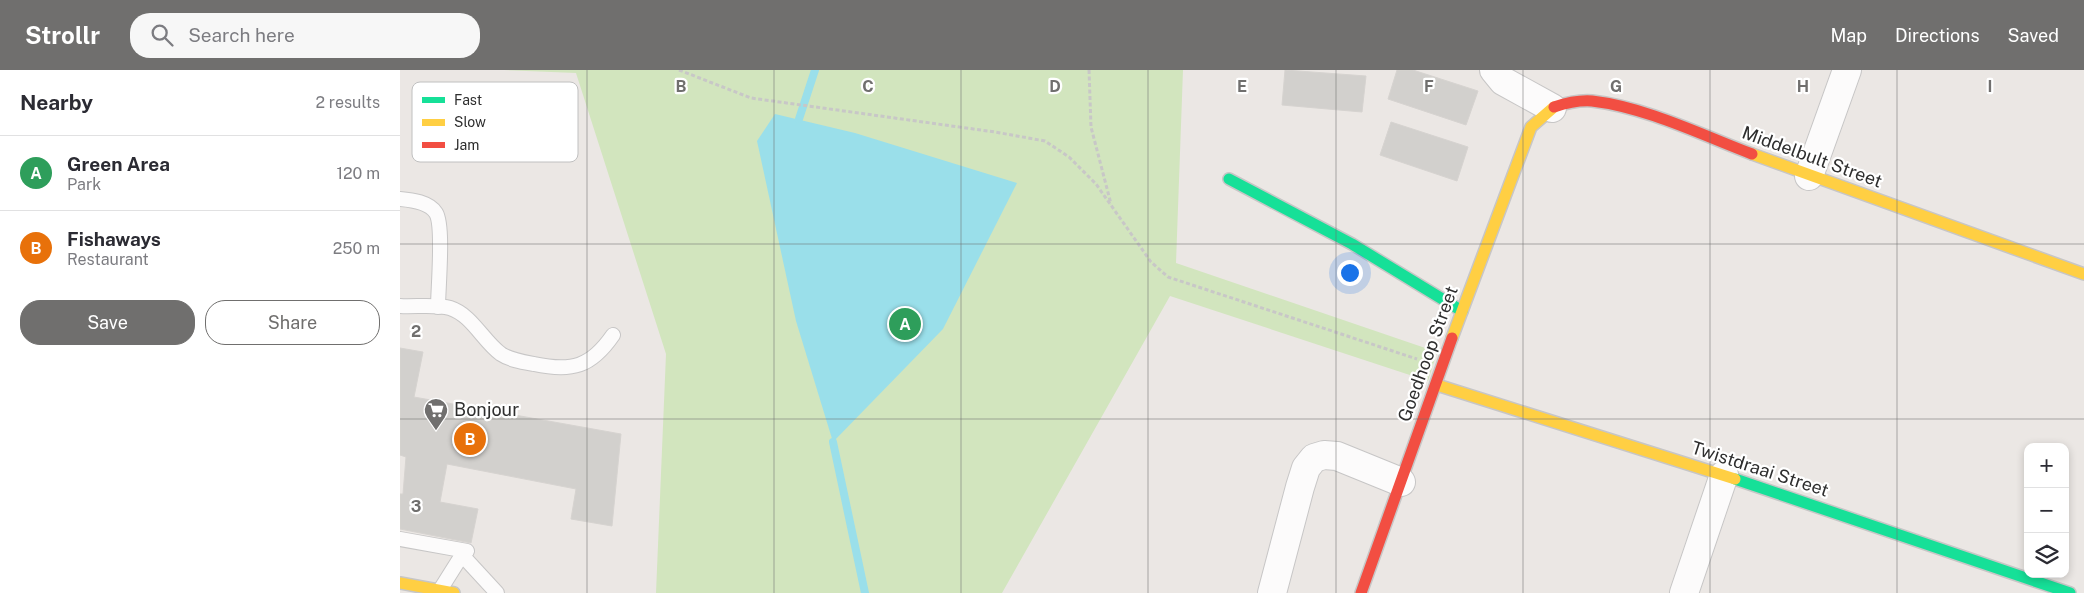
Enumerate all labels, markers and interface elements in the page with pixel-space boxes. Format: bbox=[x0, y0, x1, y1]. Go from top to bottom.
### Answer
search box bbox=[130, 13, 480, 58]
text: Strollr bbox=[25, 21, 100, 49]
icon: search bbox=[148, 21, 176, 49]
text: Search here bbox=[188, 24, 295, 46]
text: Map bbox=[1830, 25, 1867, 46]
text: Directions bbox=[1895, 25, 1980, 46]
text: Saved bbox=[2008, 25, 2059, 46]
text: B bbox=[676, 77, 687, 96]
text: C bbox=[862, 77, 874, 96]
text: D bbox=[1049, 77, 1061, 96]
text: E bbox=[1237, 77, 1247, 96]
text: F bbox=[1424, 77, 1434, 96]
text: G bbox=[1610, 77, 1622, 96]
text: H bbox=[1797, 77, 1809, 96]
text: I bbox=[1988, 77, 1992, 96]
legend bbox=[412, 82, 578, 162]
text: Nearby bbox=[20, 90, 93, 115]
text: Fast bbox=[454, 92, 482, 108]
text: 2 results bbox=[315, 93, 380, 112]
text: Slow bbox=[454, 114, 486, 130]
street label: Middelbult Street bbox=[1739, 121, 1885, 192]
text: Jam bbox=[454, 137, 479, 153]
text: Green Area bbox=[67, 153, 170, 175]
text: A bbox=[30, 164, 42, 183]
text: 120 m bbox=[336, 164, 380, 183]
text: Park bbox=[67, 175, 101, 194]
text: Fishaways bbox=[67, 228, 161, 250]
text: B bbox=[31, 239, 41, 258]
text: 250 m bbox=[333, 239, 380, 258]
text: Restaurant bbox=[67, 250, 149, 269]
your location bbox=[1337, 260, 1363, 286]
street label: Goedhoop Street bbox=[1393, 283, 1462, 424]
button: Save bbox=[20, 300, 195, 345]
button: Share bbox=[205, 300, 380, 345]
pin: A bbox=[889, 305, 921, 343]
text: 2 bbox=[411, 322, 421, 341]
supermarket icon: Bonjour bbox=[423, 397, 449, 431]
place label: Bonjour bbox=[454, 399, 519, 420]
pin: B bbox=[454, 420, 486, 458]
street label: Twistdraai Street bbox=[1689, 436, 1831, 501]
map controls bbox=[2024, 443, 2069, 578]
button: + bbox=[2024, 443, 2069, 488]
button: − bbox=[2024, 488, 2069, 533]
text: 3 bbox=[411, 497, 421, 516]
button: layers bbox=[2024, 533, 2069, 578]

